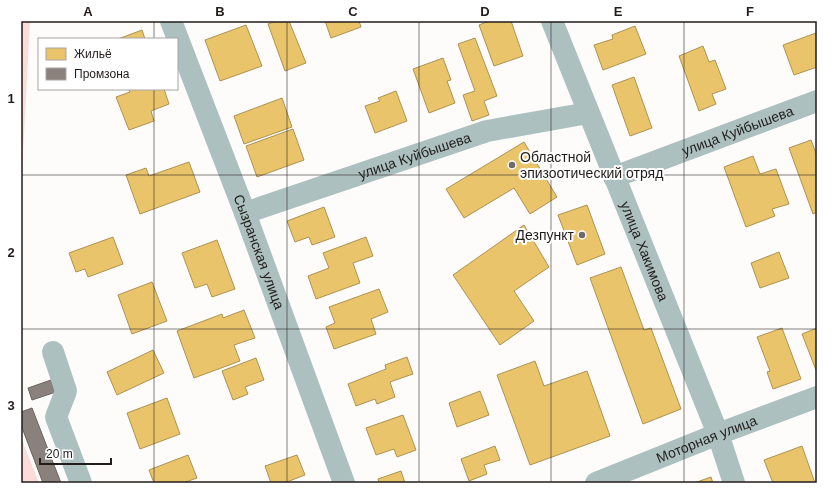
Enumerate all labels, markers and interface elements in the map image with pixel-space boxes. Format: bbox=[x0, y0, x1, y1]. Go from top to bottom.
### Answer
text: A bbox=[83, 4, 93, 19]
text: B bbox=[215, 4, 225, 19]
text: C bbox=[348, 4, 358, 19]
text: D bbox=[480, 4, 490, 19]
text: E bbox=[614, 4, 623, 19]
text: F bbox=[746, 4, 754, 19]
legend bbox=[38, 38, 178, 90]
text: Жильё bbox=[74, 47, 112, 61]
text: Промзона bbox=[74, 67, 130, 81]
text: 1 bbox=[7, 91, 15, 106]
street label: улица Куйбышева bbox=[680, 103, 796, 159]
street label: улица Куйбышева bbox=[356, 129, 473, 182]
place label: Областной эпизоотический отряд bbox=[520, 149, 663, 181]
marker: Областной эпизоотический отряд bbox=[507, 160, 517, 170]
street label: Сызранская улица bbox=[231, 192, 288, 312]
street label: улица Хакимова bbox=[617, 199, 672, 303]
place label: Дезпункт bbox=[516, 227, 575, 243]
marker: Дезпункт bbox=[577, 230, 587, 240]
text: 2 bbox=[7, 245, 15, 260]
text: 3 bbox=[7, 398, 15, 413]
street label: Моторная улица bbox=[654, 412, 759, 466]
scale bar bbox=[40, 440, 111, 466]
text: 20 m bbox=[46, 447, 73, 461]

